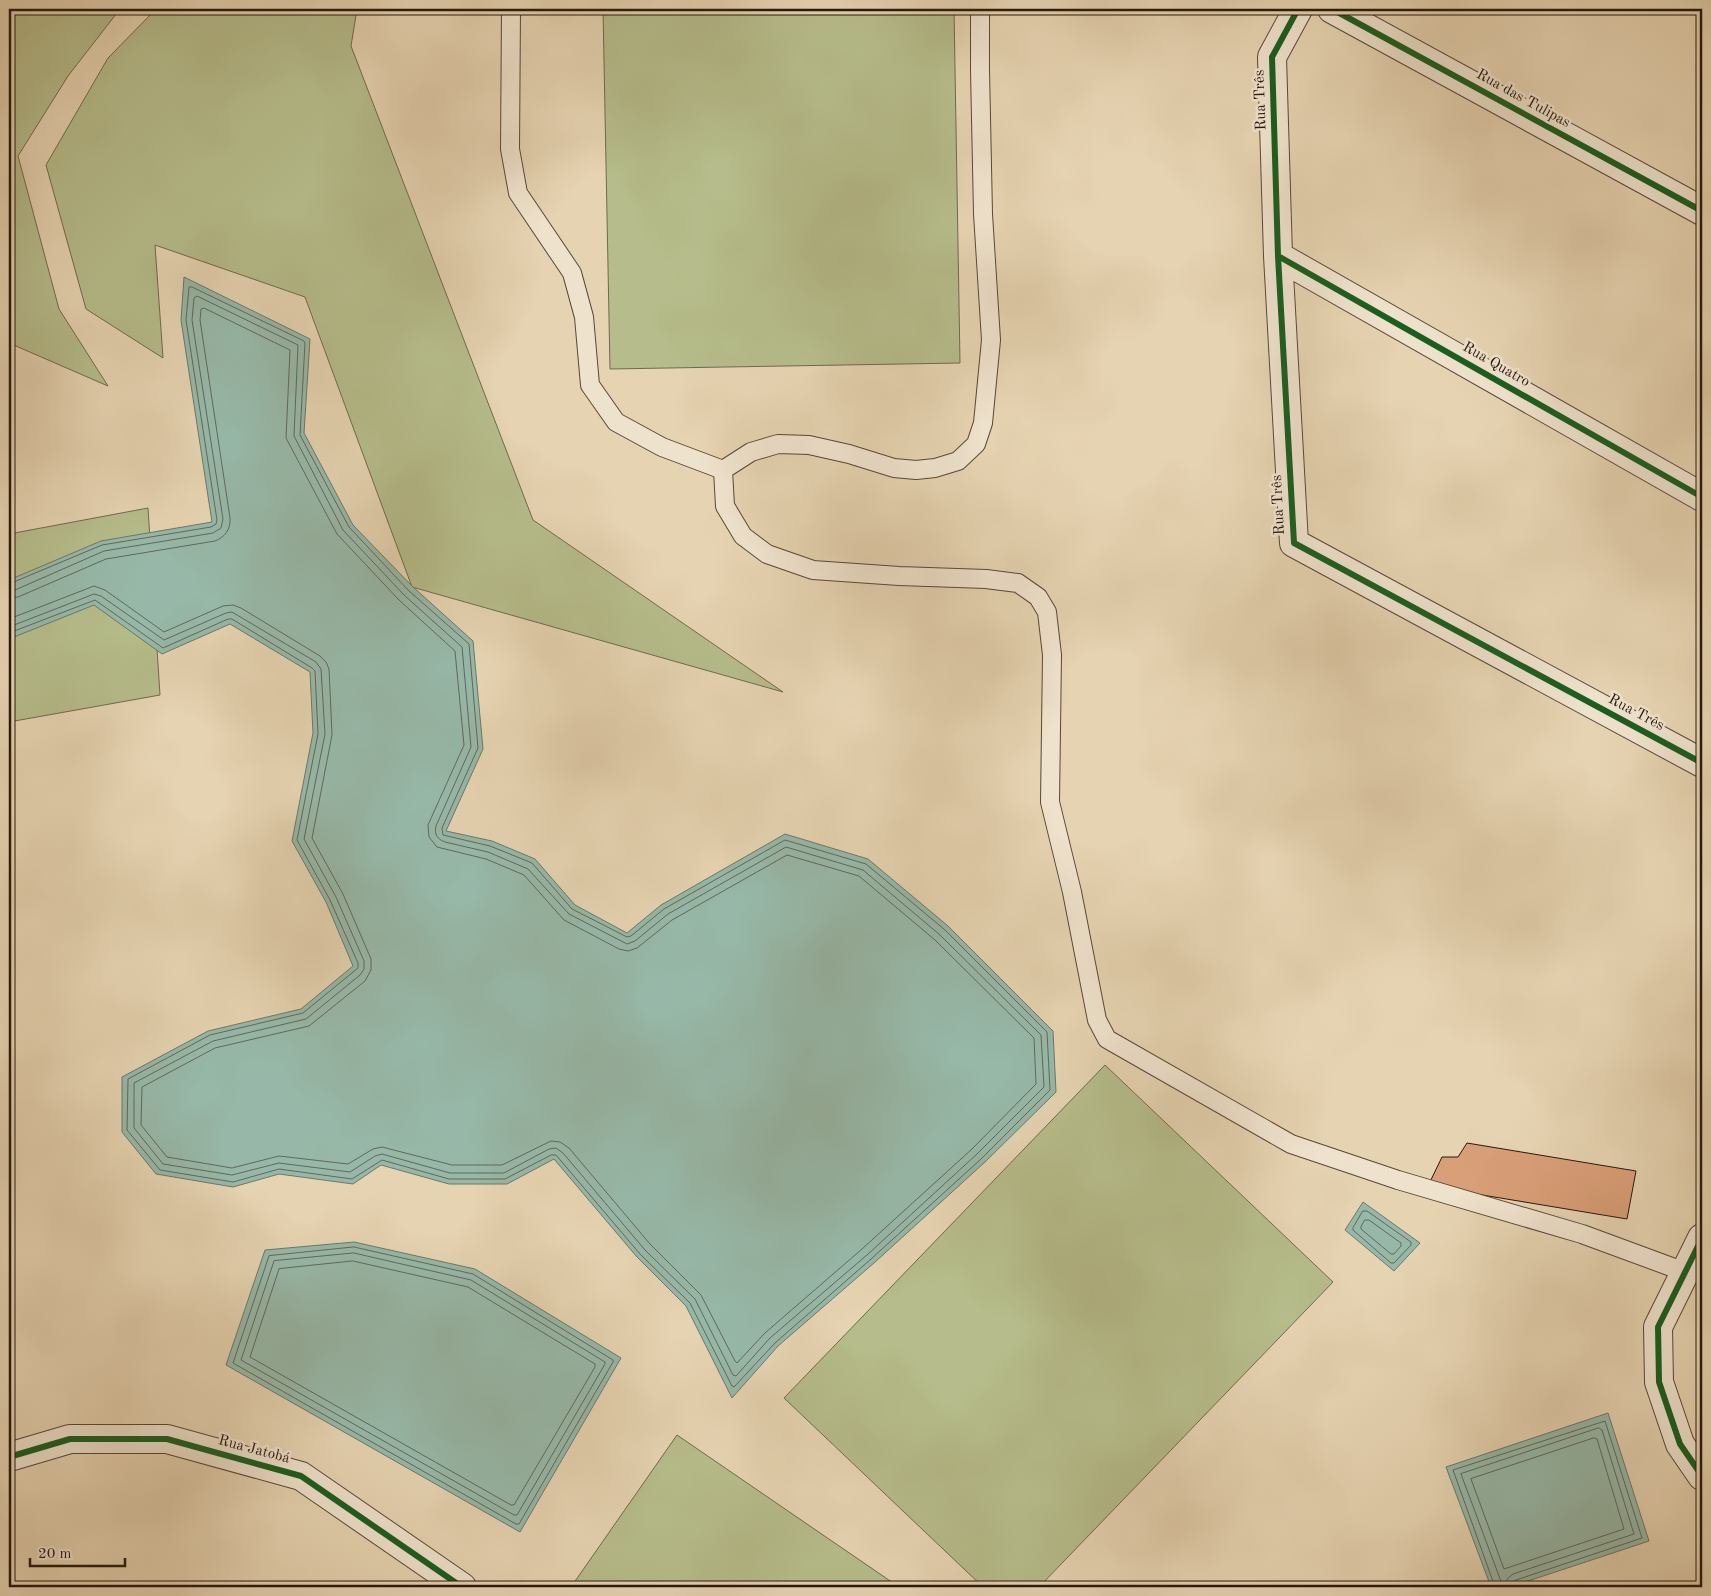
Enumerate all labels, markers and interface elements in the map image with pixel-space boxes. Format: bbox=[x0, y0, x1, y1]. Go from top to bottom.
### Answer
street label: Rua das Tulipas bbox=[1474, 67, 1572, 131]
street label: Rua Três bbox=[1252, 69, 1270, 131]
street label: Rua Quatro bbox=[1460, 340, 1532, 390]
street label: Rua Três bbox=[1270, 474, 1288, 536]
street label: Rua Três bbox=[1606, 692, 1666, 734]
street label: Rua Jatobá bbox=[216, 1433, 292, 1467]
scale bar bbox=[30, 1536, 125, 1568]
text: 20 m bbox=[38, 1547, 72, 1562]

